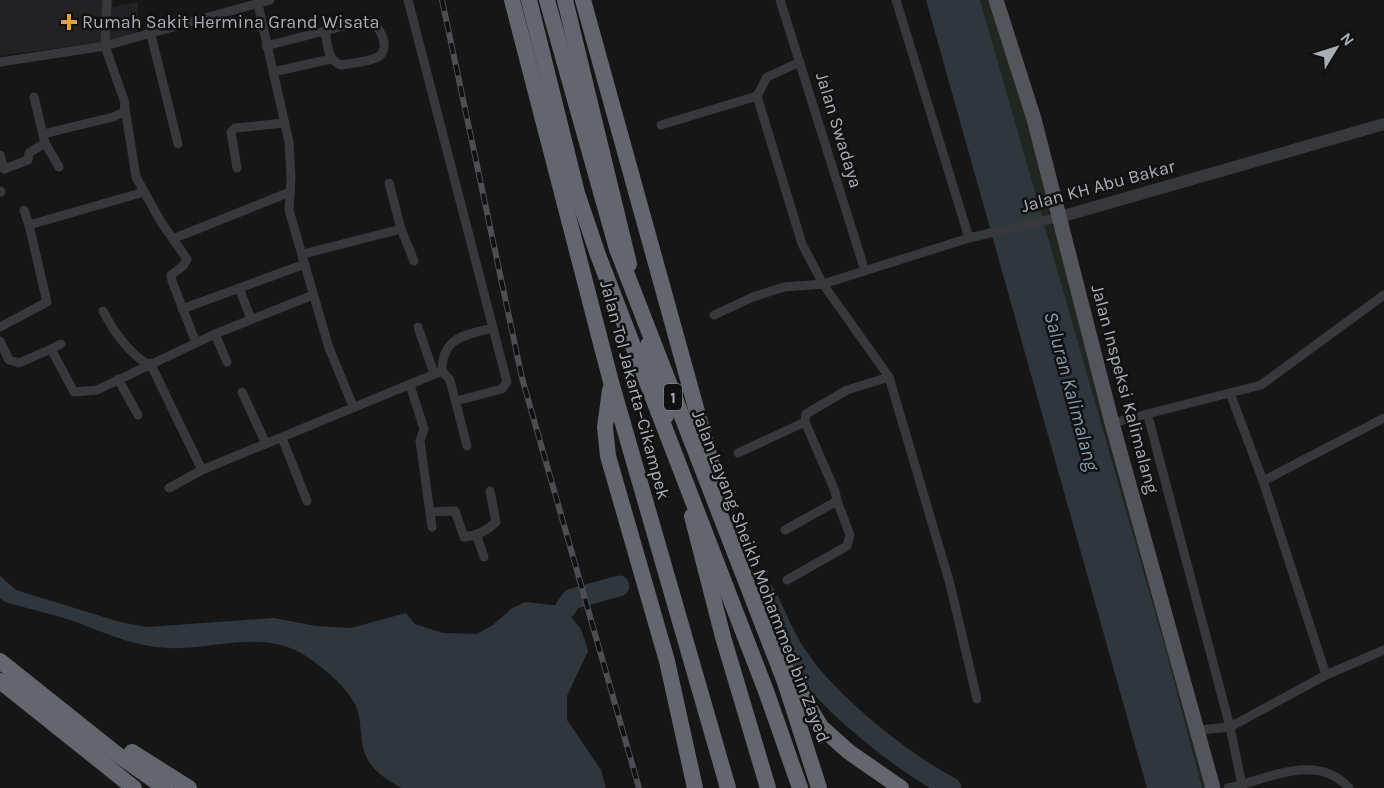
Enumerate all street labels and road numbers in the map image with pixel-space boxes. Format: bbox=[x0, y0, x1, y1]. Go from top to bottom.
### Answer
street label: Jalan Swadaya bbox=[811, 69, 867, 191]
street label: Jalan KH Abu Bakar bbox=[1019, 155, 1178, 217]
street label: Jalan Tol Jakarta–Cikampek bbox=[595, 278, 675, 502]
street label: Jalan Inspeksi Kalimalang bbox=[1086, 282, 1164, 496]
road number: 1 bbox=[664, 384, 682, 410]
street label: Jalan Layang Sheikh Mohammed bin Zayed bbox=[687, 407, 835, 745]

